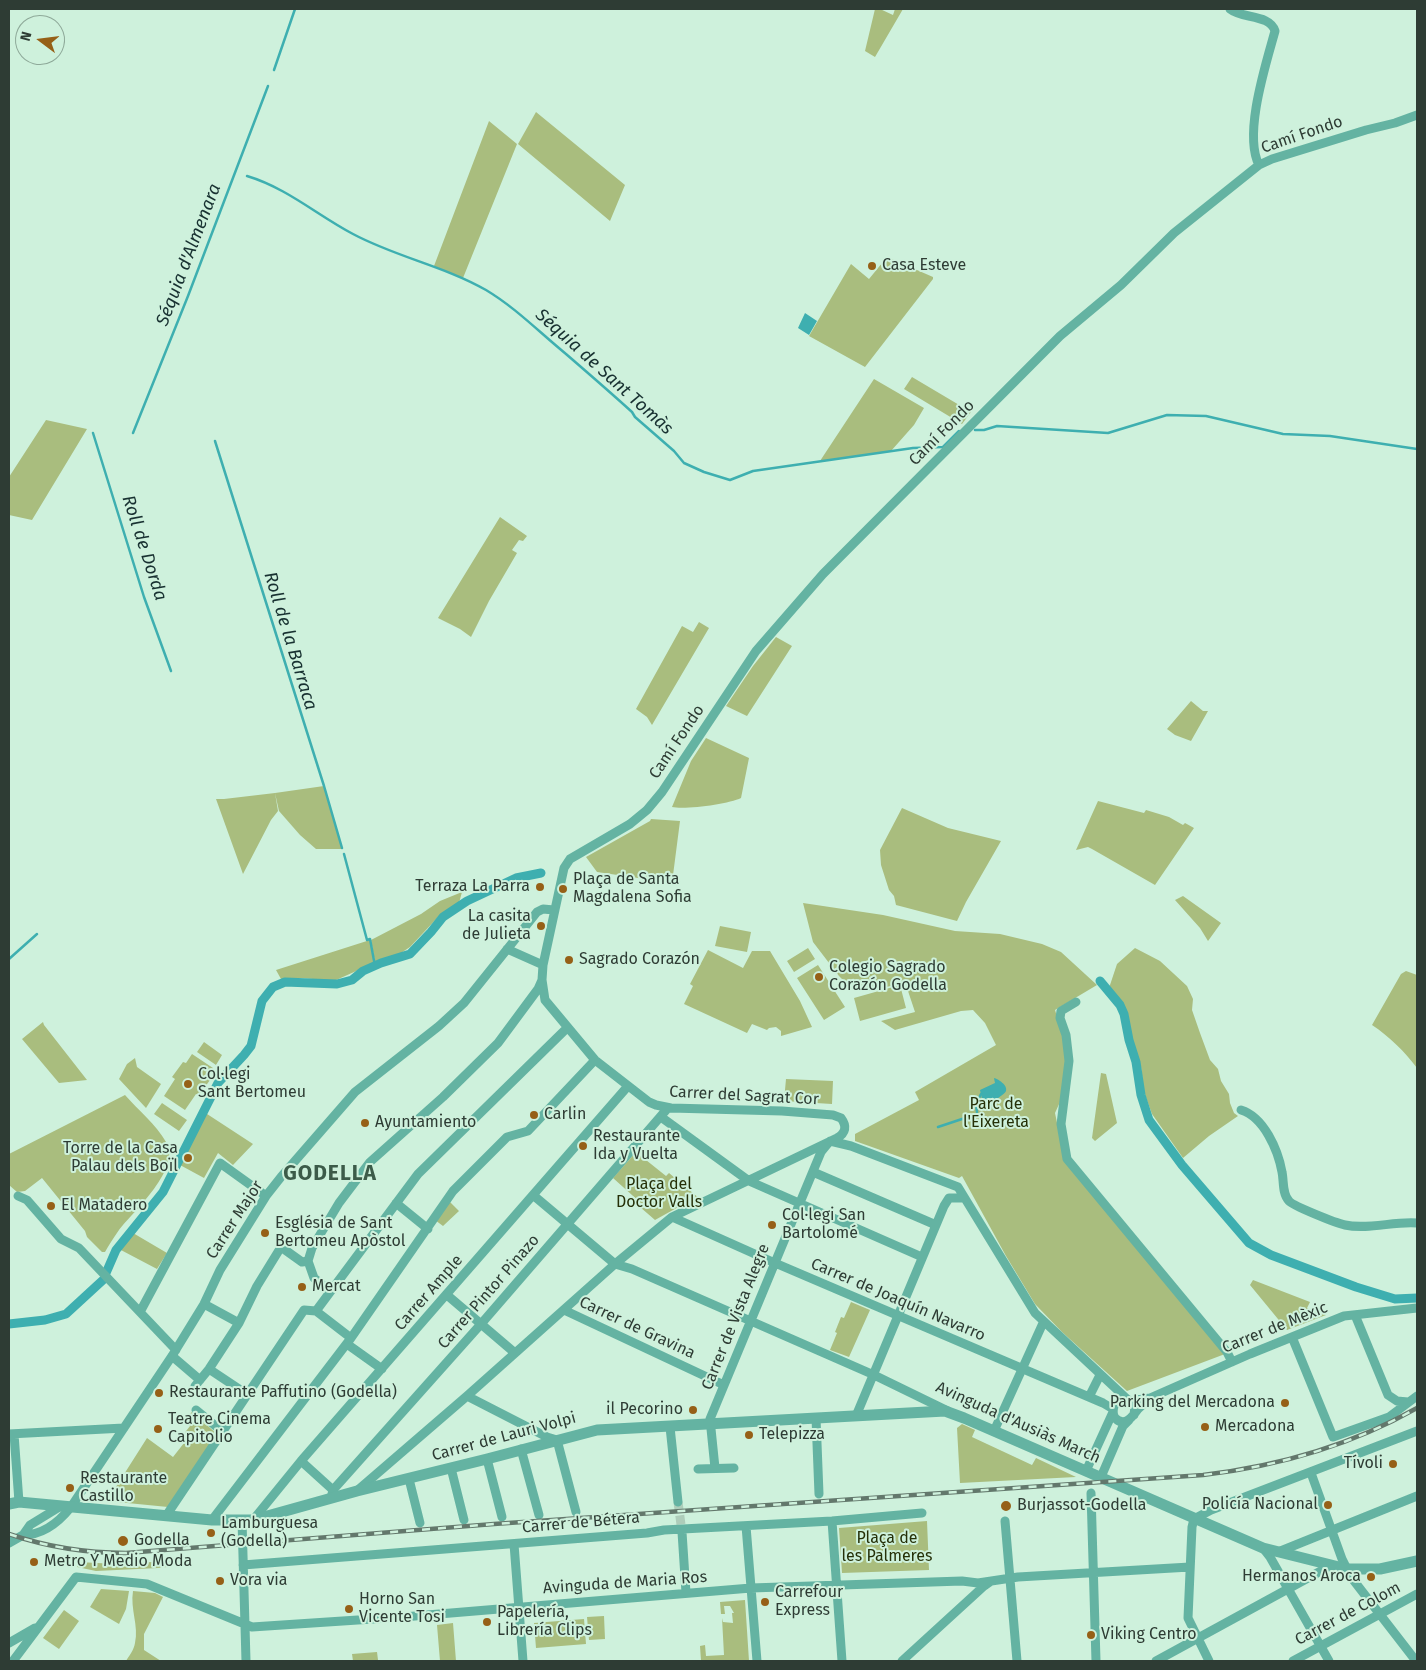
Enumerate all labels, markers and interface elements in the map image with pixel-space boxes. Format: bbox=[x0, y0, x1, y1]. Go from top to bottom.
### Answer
north arrow bbox=[15, 15, 65, 65]
text: N bbox=[17, 30, 35, 43]
street label: Camí Fondo bbox=[1259, 112, 1345, 158]
water label: Séquia d'Almenara bbox=[152, 181, 226, 329]
place label: Casa Esteve bbox=[882, 256, 966, 276]
marker: Casa Esteve bbox=[866, 260, 878, 272]
water label: Séquia de Sant Tomàs bbox=[531, 304, 677, 440]
street label: Camí Fondo bbox=[905, 396, 979, 470]
water label: Roll de Dorda bbox=[117, 493, 171, 603]
water label: Roll de la Barraca bbox=[259, 569, 321, 713]
street label: Camí Fondo bbox=[645, 701, 709, 783]
place label: Plaça de Santa Magdalena Sofia bbox=[573, 870, 692, 908]
place label: Terraza La Parra bbox=[415, 877, 530, 897]
marker: Terraza La Parra bbox=[534, 881, 546, 893]
marker: Plaça de Santa Magdalena Sofia bbox=[557, 883, 569, 895]
place label: La casita de Julieta bbox=[462, 907, 531, 945]
marker: La casita de Julieta bbox=[535, 920, 547, 932]
place label: Sagrado Corazón bbox=[579, 950, 700, 970]
marker: Sagrado Corazón bbox=[563, 954, 575, 966]
place label: Colegio Sagrado Corazón Godella bbox=[829, 958, 947, 996]
marker: Colegio Sagrado Corazón Godella bbox=[813, 971, 825, 983]
place label: Col·legi Sant Bertomeu bbox=[198, 1065, 306, 1103]
marker: Col·legi Sant Bertomeu bbox=[182, 1078, 194, 1090]
street label: Carrer del Sagrat Cor bbox=[669, 1082, 819, 1110]
park label: Parc de l'Eixereta bbox=[963, 1095, 1029, 1133]
place label: Carlin bbox=[544, 1105, 586, 1125]
marker: Carlin bbox=[528, 1109, 540, 1121]
place label: Ayuntamiento bbox=[375, 1113, 476, 1133]
marker: Ayuntamiento bbox=[359, 1117, 371, 1129]
place label: Restaurante Ida y Vuelta bbox=[593, 1127, 680, 1165]
place label: Torre de la Casa Palau dels Boïl bbox=[63, 1139, 178, 1177]
marker: Restaurante Ida y Vuelta bbox=[577, 1140, 589, 1152]
marker: Torre de la Casa Palau dels Boïl bbox=[182, 1152, 194, 1164]
district label: GODELLA bbox=[282, 1161, 378, 1187]
park label: Plaça del Doctor Valls bbox=[616, 1175, 702, 1213]
street label: Carrer Major bbox=[203, 1177, 267, 1263]
place label: El Matadero bbox=[61, 1196, 147, 1216]
marker: El Matadero bbox=[45, 1200, 57, 1212]
place label: Col·legi San Bartolomé bbox=[782, 1206, 866, 1244]
place label: Església de Sant Bertomeu Apòstol bbox=[275, 1214, 406, 1252]
marker: Col·legi San Bartolomé bbox=[766, 1219, 778, 1231]
marker: Església de Sant Bertomeu Apòstol bbox=[259, 1227, 271, 1239]
street label: Carrer Pintor Pinazo bbox=[434, 1231, 544, 1353]
street label: Carrer de Vista Alegre bbox=[698, 1241, 774, 1393]
street label: Carrer Ample bbox=[391, 1251, 467, 1335]
street label: Carrer de Joaquín Navarro bbox=[808, 1254, 988, 1346]
place label: Mercat bbox=[312, 1277, 361, 1297]
marker: Mercat bbox=[296, 1281, 308, 1293]
street label: Carrer de Gravina bbox=[576, 1293, 698, 1363]
street label: Carrer de Mèxic bbox=[1219, 1298, 1331, 1358]
street label: Avinguda d'Ausiàs March bbox=[933, 1378, 1103, 1468]
place label: Restaurante Paffutino (Godella) bbox=[169, 1383, 397, 1403]
marker: Restaurante Paffutino (Godella) bbox=[153, 1387, 165, 1399]
place label: Parking del Mercadona bbox=[1110, 1393, 1275, 1413]
marker: Parking del Mercadona bbox=[1279, 1397, 1291, 1409]
place label: il Pecorino bbox=[606, 1400, 683, 1420]
marker: il Pecorino bbox=[687, 1404, 699, 1416]
street label: Carrer de Lauri Volpi bbox=[430, 1409, 578, 1465]
place label: Teatre Cinema Capitolio bbox=[168, 1410, 271, 1448]
place label: Mercadona bbox=[1215, 1417, 1295, 1437]
marker: Mercadona bbox=[1199, 1421, 1211, 1433]
marker: Teatre Cinema Capitolio bbox=[152, 1423, 164, 1435]
place label: Telepizza bbox=[759, 1425, 825, 1445]
marker: Telepizza bbox=[743, 1429, 755, 1441]
place label: Tívoli bbox=[1344, 1454, 1383, 1474]
marker: Tívoli bbox=[1387, 1458, 1399, 1470]
place label: Restaurante Castillo bbox=[80, 1469, 167, 1507]
marker: Restaurante Castillo bbox=[64, 1482, 76, 1494]
place label: Policía Nacional bbox=[1202, 1495, 1318, 1515]
place label: Burjassot-Godella bbox=[1017, 1496, 1147, 1516]
marker: Burjassot-Godella bbox=[999, 1499, 1013, 1513]
marker: Policía Nacional bbox=[1322, 1499, 1334, 1511]
street label: Carrer de Bétera bbox=[521, 1508, 641, 1538]
place label: Lamburguesa (Godella) bbox=[221, 1514, 318, 1552]
marker: Lamburguesa (Godella) bbox=[205, 1527, 217, 1539]
park label: Plaça de les Palmeres bbox=[841, 1529, 933, 1567]
place label: Godella bbox=[134, 1531, 190, 1551]
marker: Godella bbox=[116, 1534, 130, 1548]
place label: Metro Y Medio Moda bbox=[44, 1552, 192, 1572]
marker: Metro Y Medio Moda bbox=[28, 1556, 40, 1568]
place label: Hermanos Aroca bbox=[1242, 1567, 1361, 1587]
street label: Avinguda de Maria Ros bbox=[542, 1568, 708, 1598]
place label: Vora via bbox=[230, 1571, 287, 1591]
marker: Hermanos Aroca bbox=[1365, 1571, 1377, 1583]
marker: Vora via bbox=[214, 1575, 226, 1587]
street label: Carrer de Colom bbox=[1292, 1578, 1404, 1650]
place label: Carrefour Express bbox=[775, 1583, 843, 1621]
place label: Horno San Vicente Tosi bbox=[359, 1590, 445, 1628]
marker: Carrefour Express bbox=[759, 1596, 771, 1608]
marker: Horno San Vicente Tosi bbox=[343, 1603, 355, 1615]
place label: Papelería, Librería Clips bbox=[497, 1603, 592, 1641]
marker: Papelería, Librería Clips bbox=[481, 1616, 493, 1628]
place label: Viking Centro bbox=[1101, 1625, 1197, 1645]
marker: Viking Centro bbox=[1085, 1629, 1097, 1641]

